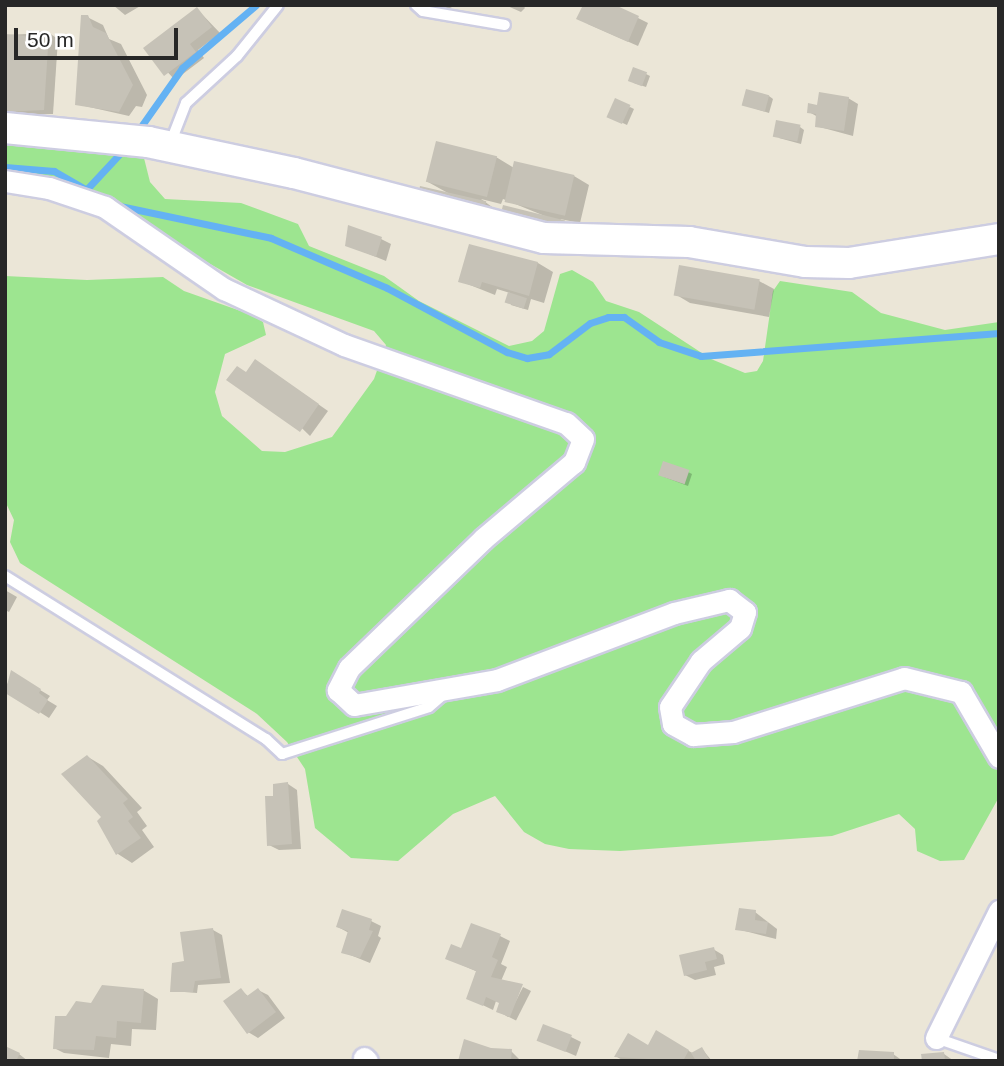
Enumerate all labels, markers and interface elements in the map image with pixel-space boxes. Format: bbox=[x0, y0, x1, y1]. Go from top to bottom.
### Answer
scale bar bbox=[18, 14, 182, 58]
text: 50 m bbox=[27, 28, 74, 51]

